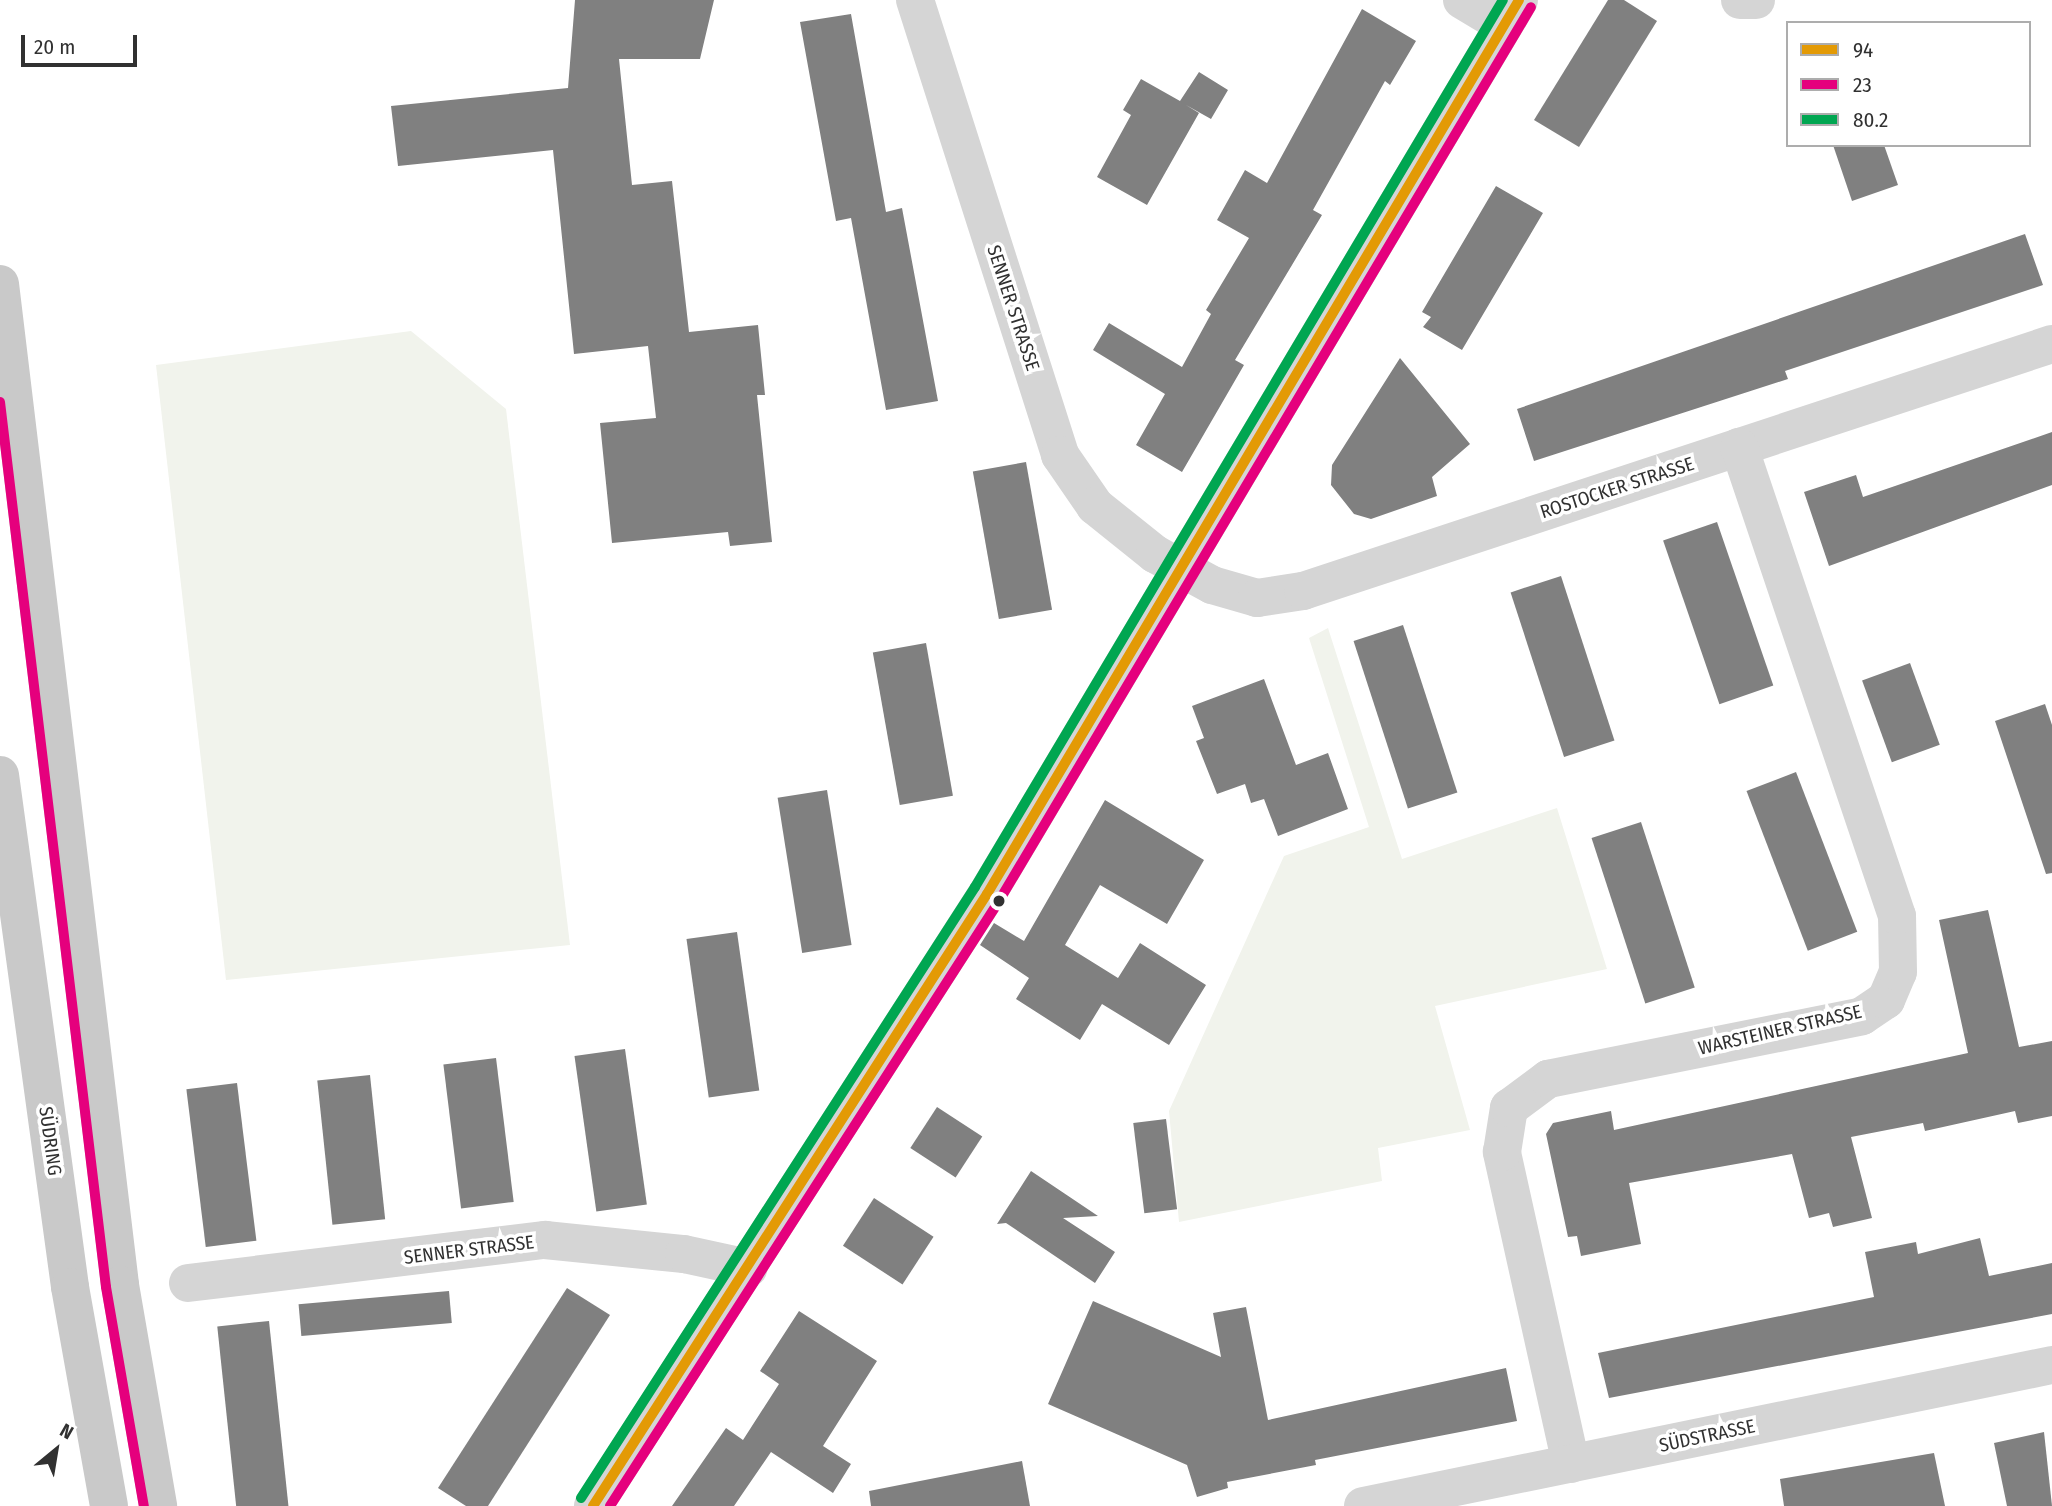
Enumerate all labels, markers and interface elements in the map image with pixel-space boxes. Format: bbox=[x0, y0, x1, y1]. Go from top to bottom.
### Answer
scale bar bbox=[24, 21, 140, 65]
legend bbox=[1786, 21, 2031, 147]
text: 20 m bbox=[34, 34, 75, 60]
text: 94 bbox=[1853, 37, 1873, 63]
text: 23 bbox=[1853, 72, 1872, 98]
text: 80.2 bbox=[1853, 107, 1888, 133]
street label: SENNER STRASSE bbox=[982, 242, 1044, 374]
street label: ROSTOCKER STRASSE bbox=[1537, 452, 1697, 524]
unlabelled marker bbox=[992, 894, 1006, 908]
street label: WARSTEINER STRASSE bbox=[1696, 1000, 1864, 1060]
street label: SÜDRING bbox=[34, 1105, 66, 1177]
street label: SENNER STRASSE bbox=[403, 1231, 535, 1269]
north arrow bbox=[21, 1415, 91, 1485]
street label: SÜDSTRASSE bbox=[1657, 1415, 1757, 1457]
text: N bbox=[56, 1419, 77, 1444]

